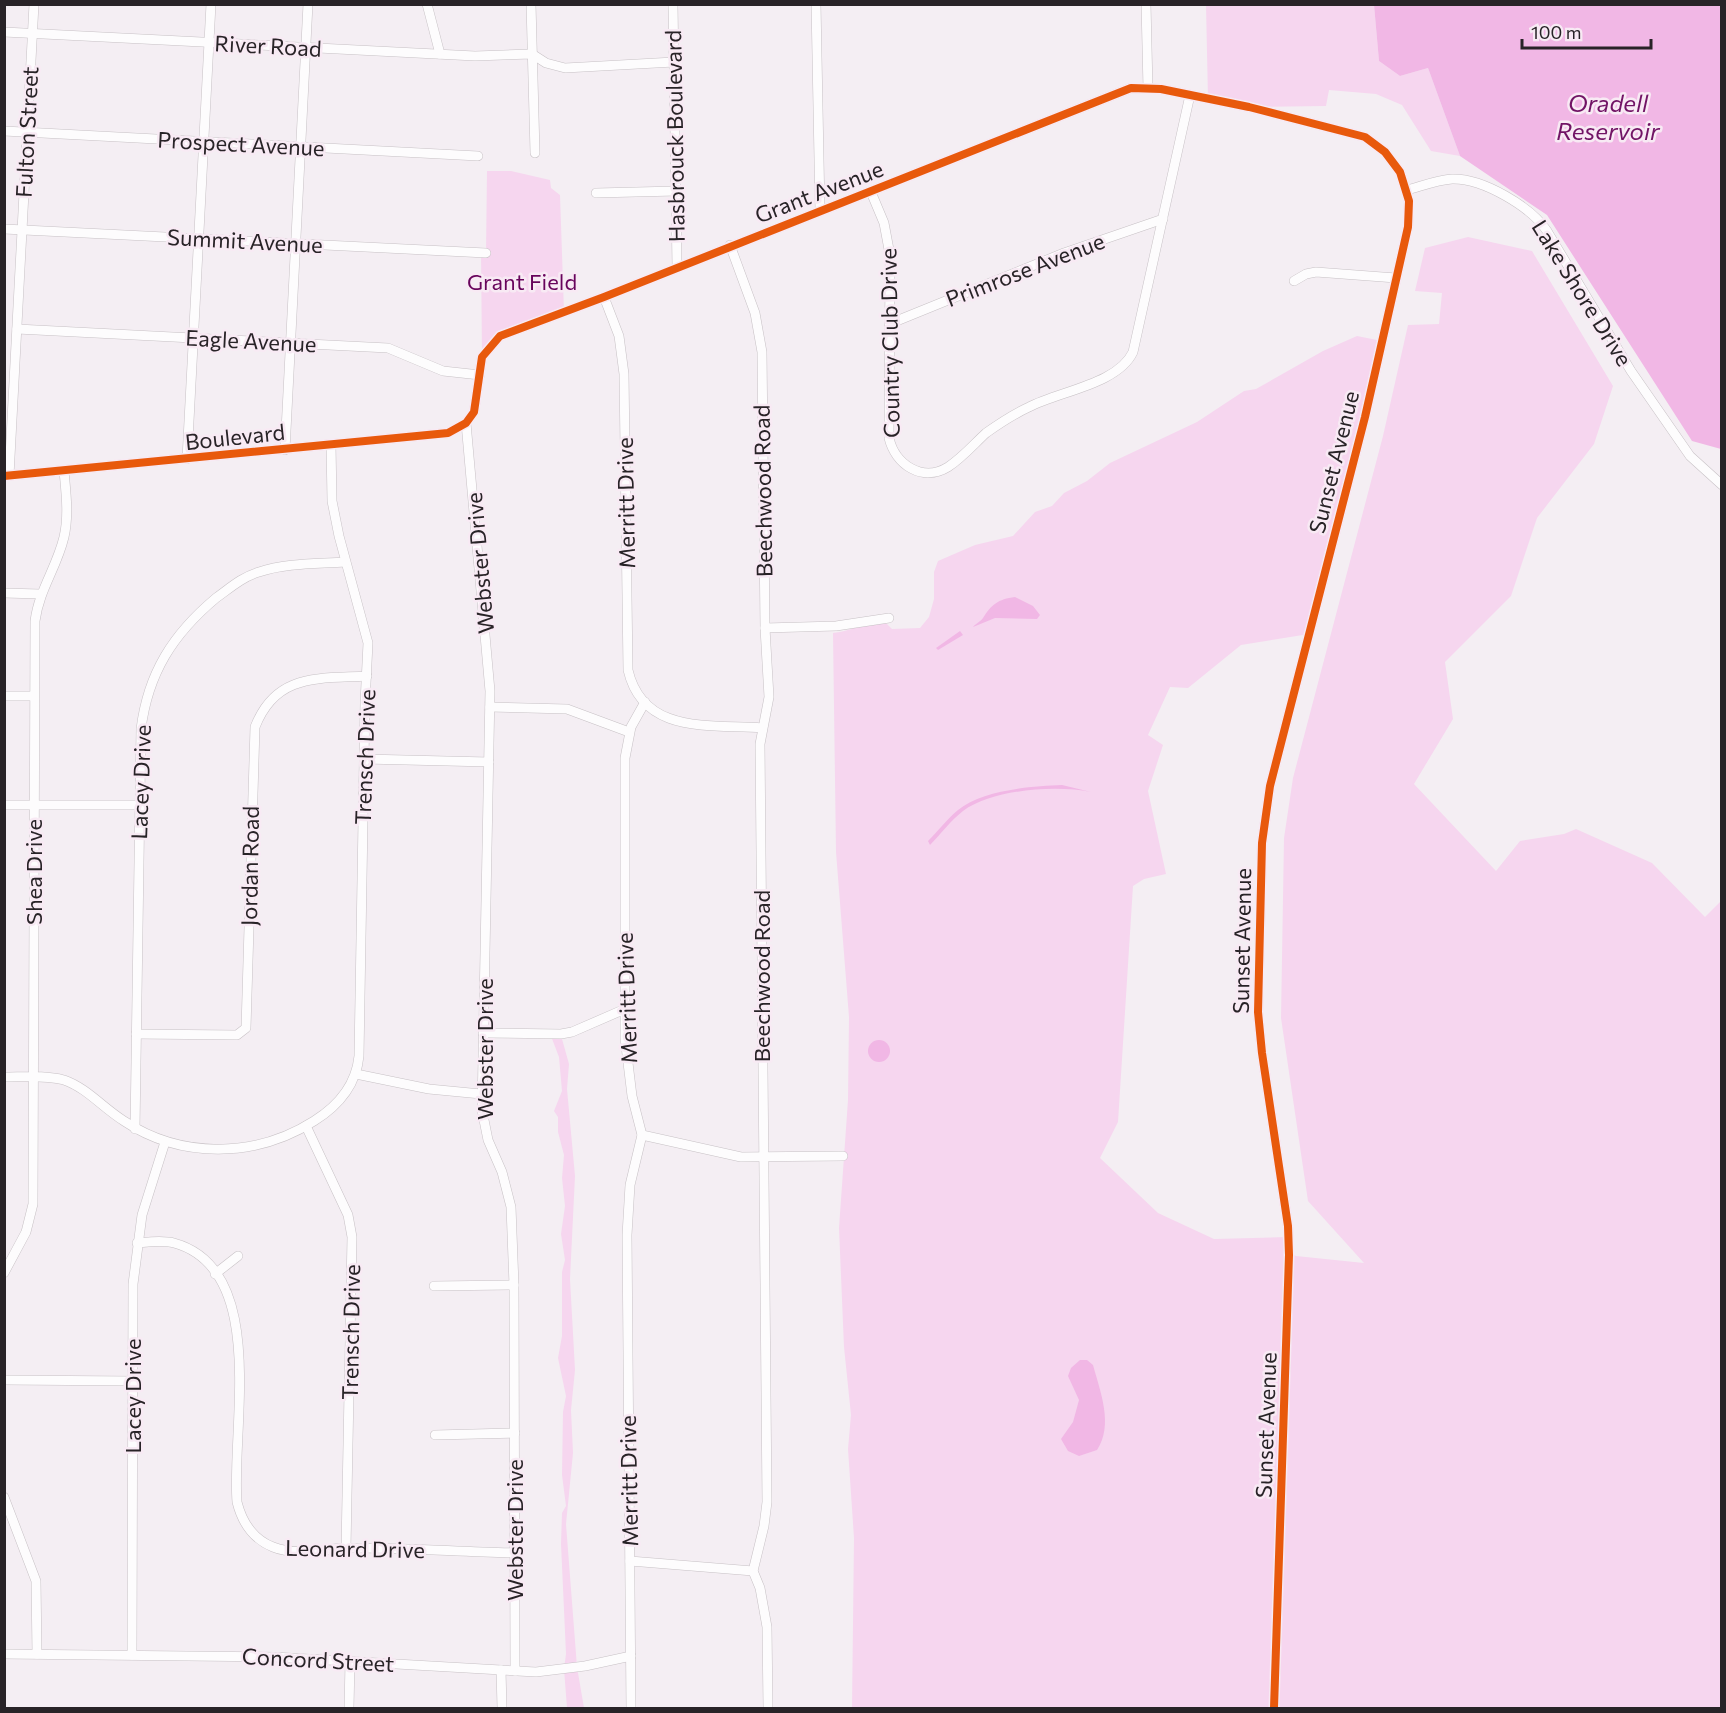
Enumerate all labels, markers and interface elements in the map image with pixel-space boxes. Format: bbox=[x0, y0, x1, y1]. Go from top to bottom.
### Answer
scale bar bbox=[1522, 12, 1651, 50]
text: 100 m bbox=[1531, 21, 1581, 43]
street label: River Road bbox=[214, 29, 322, 62]
street label: Hasbrouck Boulevard bbox=[659, 30, 690, 242]
street label: Fulton Street bbox=[10, 66, 43, 198]
water label: Oradell Reservoir bbox=[1556, 88, 1661, 145]
street label: Prospect Avenue bbox=[157, 126, 325, 161]
street label: Grant Avenue bbox=[751, 155, 887, 228]
street label: Lake Shore Drive bbox=[1527, 215, 1638, 371]
street label: Summit Avenue bbox=[167, 223, 324, 258]
street label: Primrose Avenue bbox=[942, 227, 1108, 312]
street label: Country Club Drive bbox=[874, 248, 905, 438]
park label: Grant Field bbox=[467, 268, 577, 295]
street label: Eagle Avenue bbox=[185, 324, 317, 357]
street label: Sunset Avenue bbox=[1303, 388, 1364, 536]
street label: Beechwood Road bbox=[747, 405, 778, 577]
street label: Boulevard bbox=[184, 418, 286, 455]
street label: Merritt Drive bbox=[611, 437, 640, 569]
street label: Webster Drive bbox=[460, 491, 499, 635]
street label: Trensch Drive bbox=[349, 689, 380, 825]
street label: Lacey Drive bbox=[125, 724, 156, 840]
street label: Jordan Road bbox=[235, 806, 264, 926]
street label: Shea Drive bbox=[20, 819, 47, 925]
street label: Sunset Avenue bbox=[1227, 868, 1256, 1014]
street label: Beechwood Road bbox=[748, 890, 775, 1062]
street label: Merritt Drive bbox=[611, 932, 642, 1064]
street label: Webster Drive bbox=[471, 978, 498, 1120]
street label: Trensch Drive bbox=[336, 1264, 365, 1400]
street label: Lacey Drive bbox=[119, 1338, 146, 1454]
street label: Sunset Avenue bbox=[1249, 1352, 1282, 1498]
street label: Merritt Drive bbox=[614, 1415, 643, 1547]
street label: Webster Drive bbox=[501, 1459, 528, 1601]
street label: Leonard Drive bbox=[285, 1534, 425, 1563]
street label: Concord Street bbox=[241, 1642, 395, 1677]

